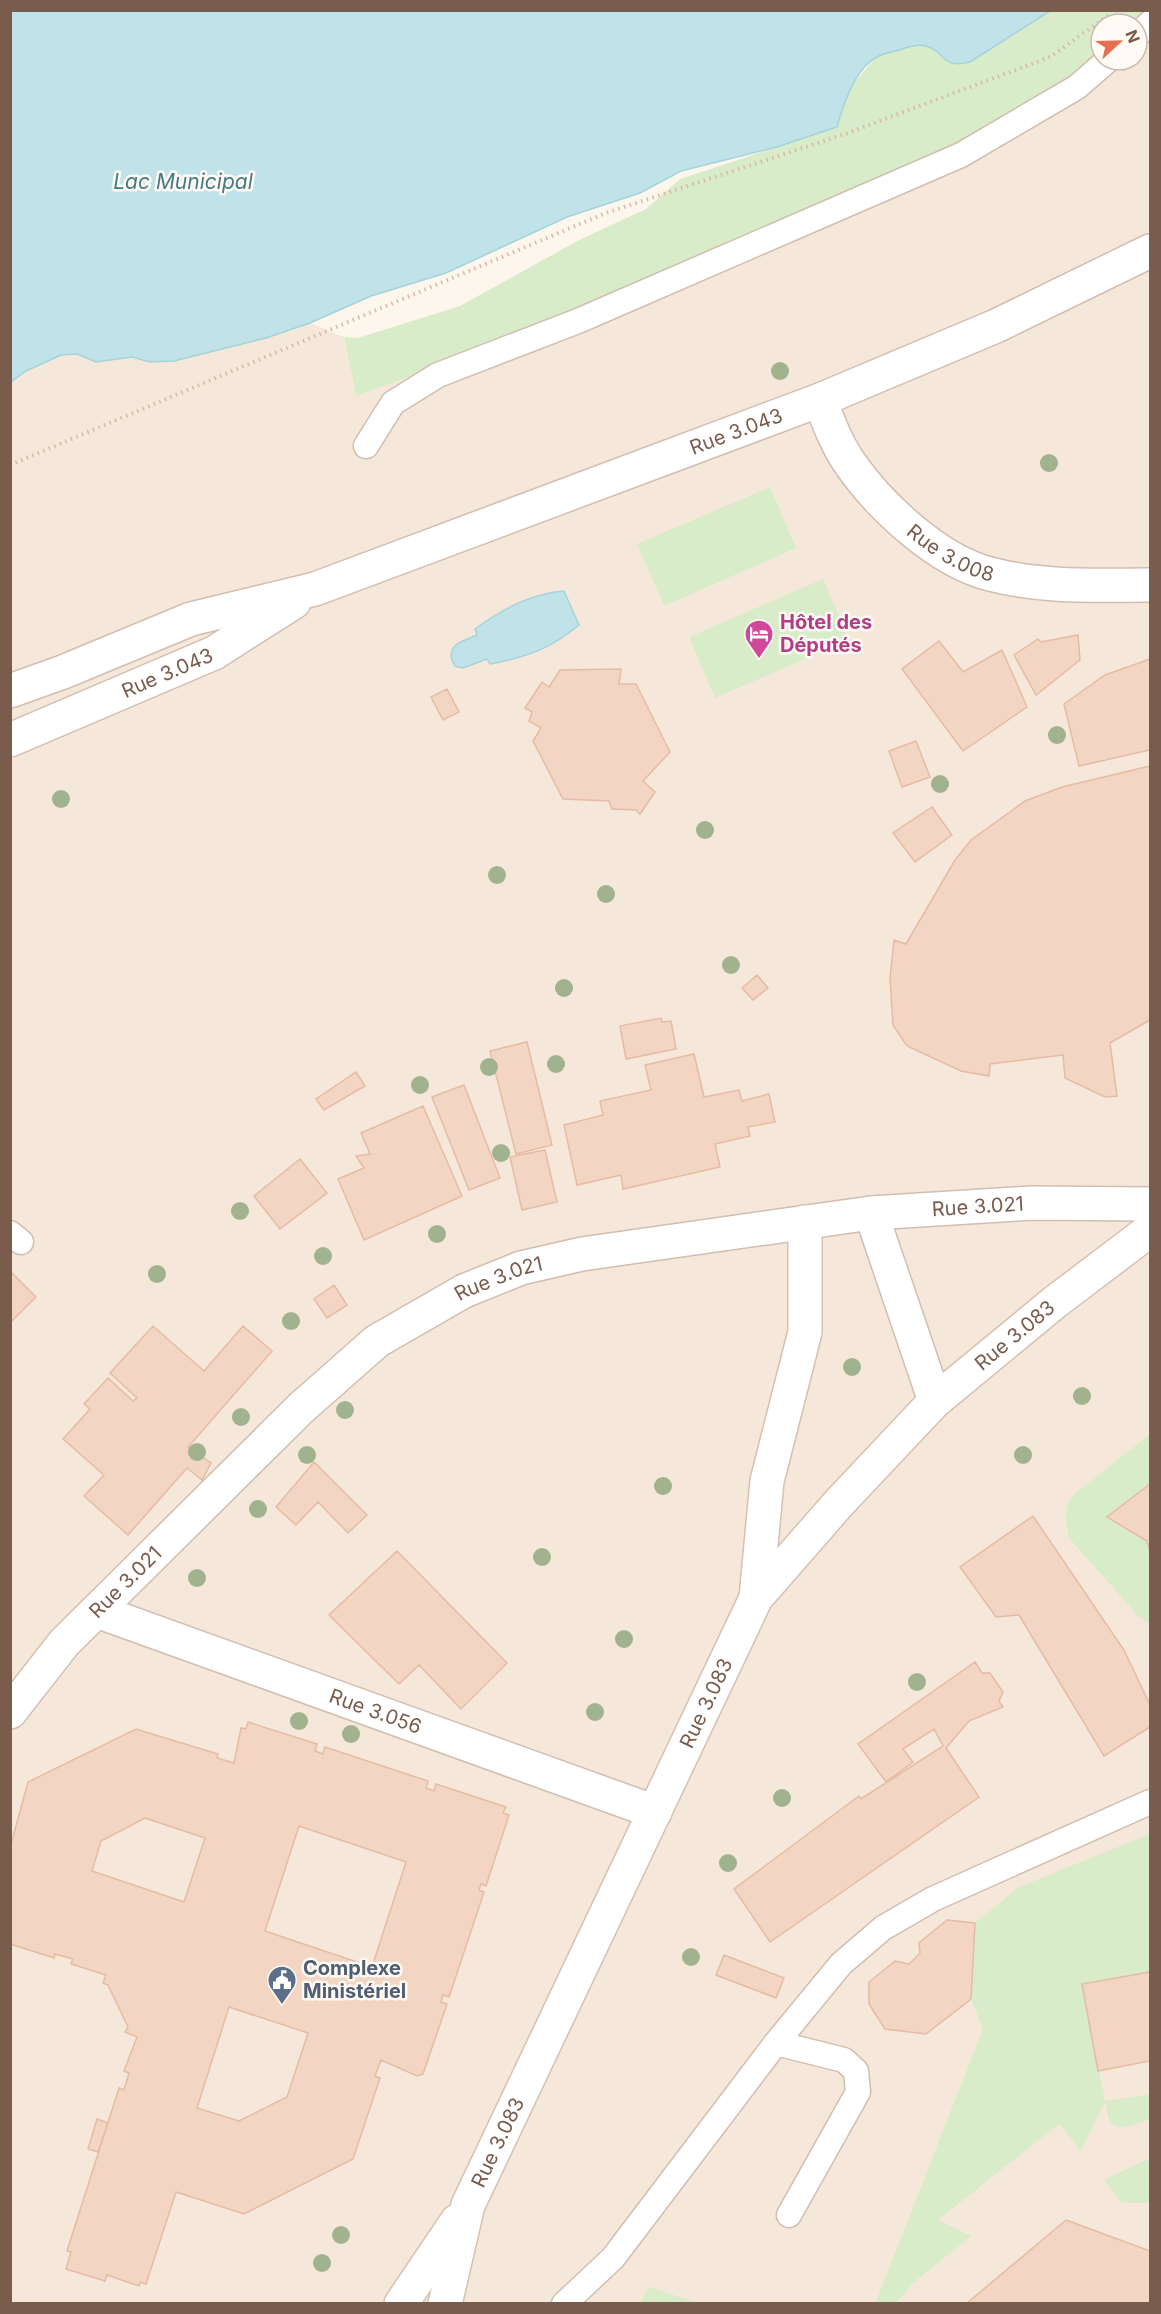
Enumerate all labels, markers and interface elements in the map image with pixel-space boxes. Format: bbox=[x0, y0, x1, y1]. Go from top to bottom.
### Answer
north arrow bbox=[1089, 12, 1149, 72]
text: N bbox=[1121, 27, 1144, 46]
water label: Lac Municipal bbox=[113, 169, 254, 194]
street label: Rue 3.043 bbox=[686, 403, 786, 460]
street label: Rue 3.008 bbox=[902, 519, 997, 587]
place label: Hôtel des Députés bbox=[780, 610, 872, 657]
hotel icon: Hôtel des Députés bbox=[743, 618, 775, 660]
street label: Rue 3.043 bbox=[118, 643, 217, 703]
street label: Rue 3.021 bbox=[931, 1192, 1025, 1221]
street label: Rue 3.021 bbox=[450, 1251, 545, 1306]
street label: Rue 3.083 bbox=[970, 1295, 1060, 1375]
street label: Rue 3.021 bbox=[84, 1541, 167, 1623]
street label: Rue 3.083 bbox=[675, 1654, 738, 1752]
street label: Rue 3.056 bbox=[326, 1684, 425, 1739]
place label: Complexe Ministériel bbox=[303, 1956, 406, 2003]
public building icon: Complexe Ministériel bbox=[266, 1964, 298, 2006]
street label: Rue 3.083 bbox=[466, 2094, 529, 2191]

